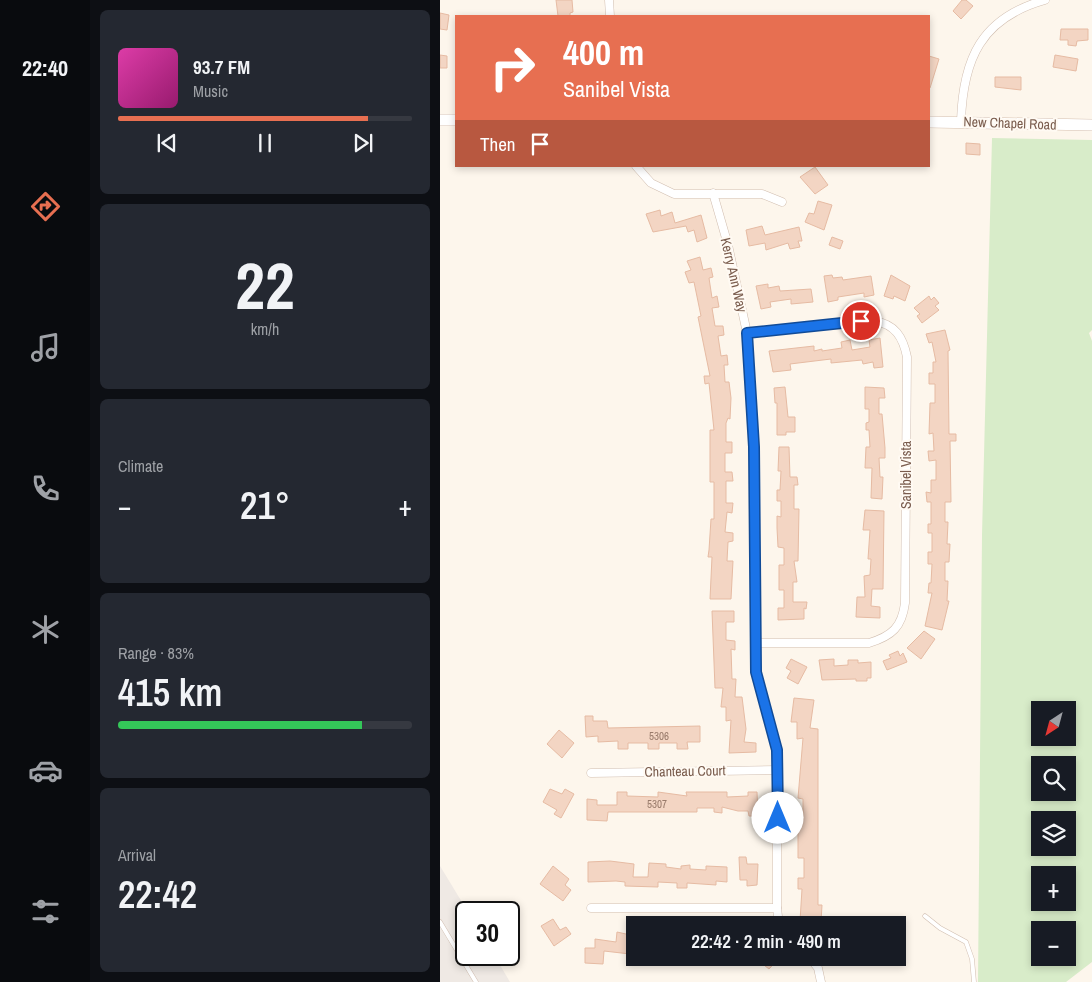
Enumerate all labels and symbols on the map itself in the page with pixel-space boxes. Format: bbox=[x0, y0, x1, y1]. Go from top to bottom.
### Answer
street label: New Chapel Road bbox=[963, 112, 1057, 134]
street label: Kerry Ann Way bbox=[717, 236, 751, 314]
pin bbox=[840, 300, 882, 342]
street label: Sanibel Vista bbox=[897, 440, 915, 509]
north arrow bbox=[1031, 701, 1076, 746]
house number: 5306 bbox=[649, 729, 669, 743]
street label: Chanteau Court bbox=[644, 761, 726, 781]
position arrow bbox=[751, 791, 803, 843]
house number: 5307 bbox=[647, 797, 667, 811]
speed limit sign: 30 bbox=[455, 901, 520, 966]

